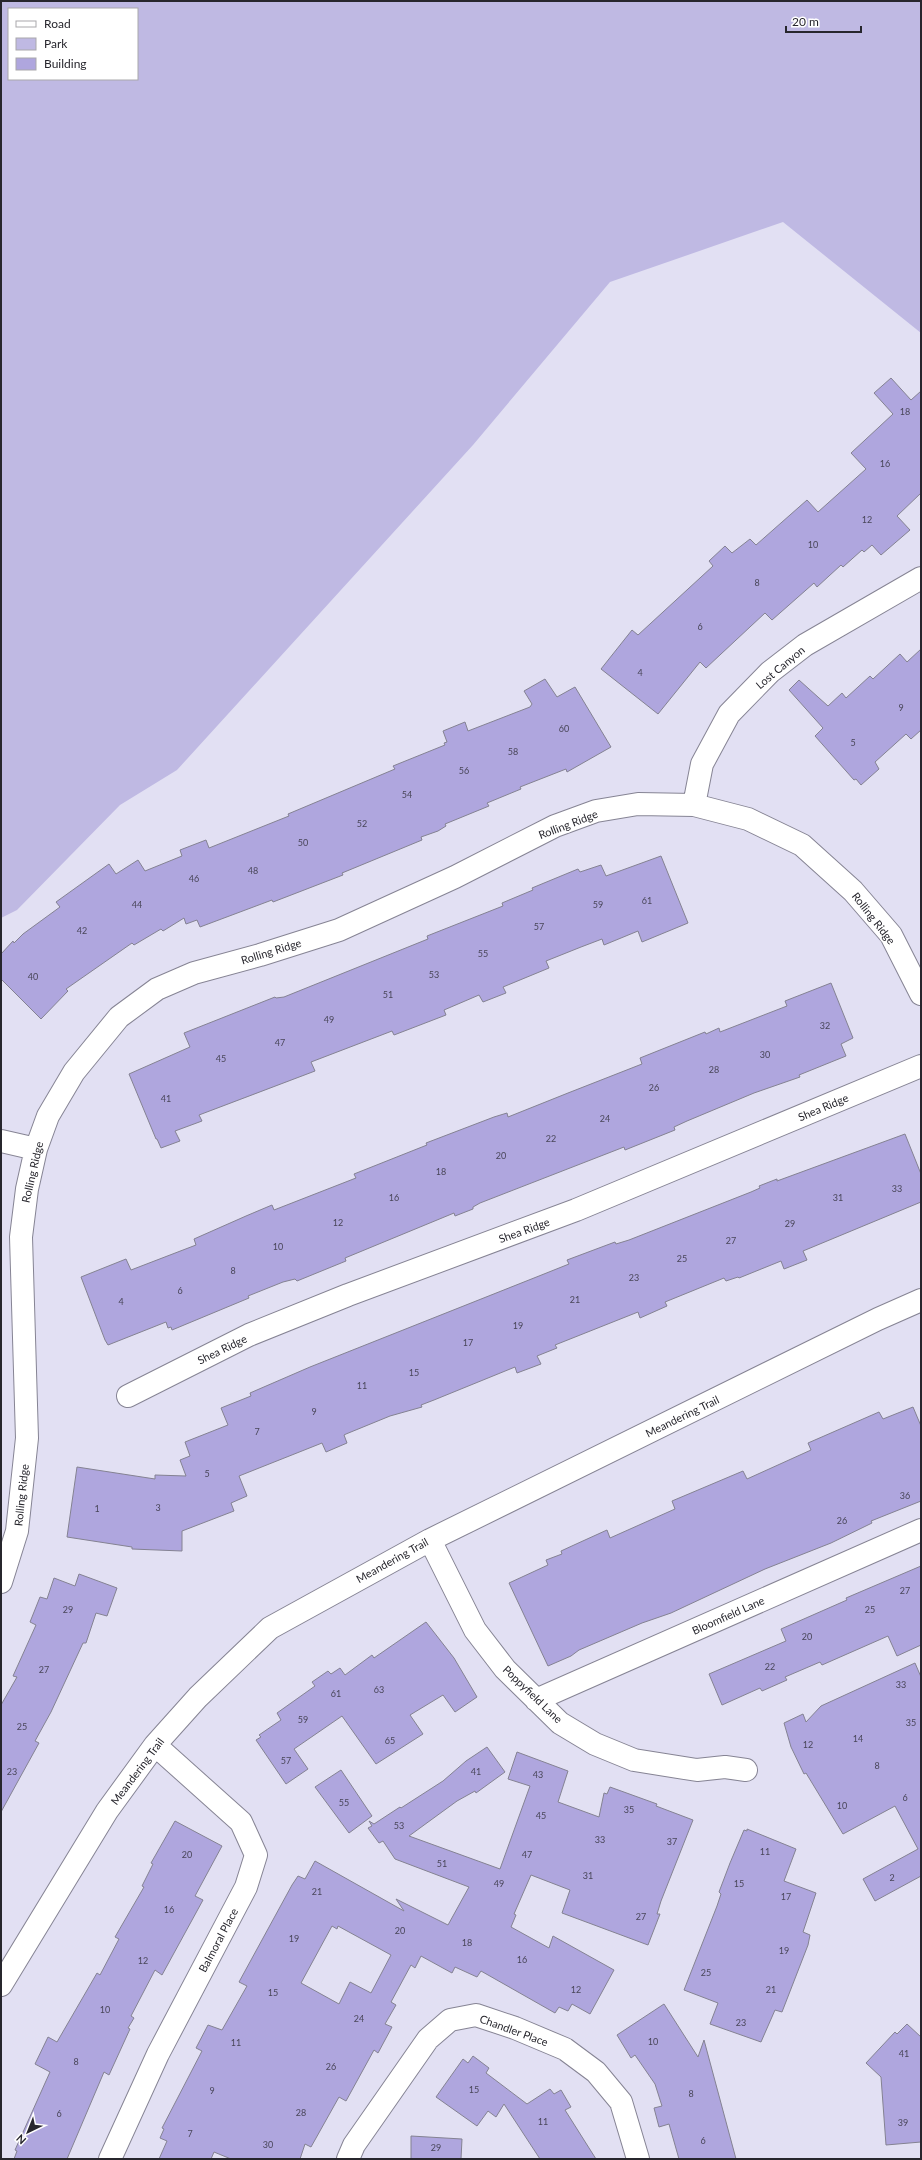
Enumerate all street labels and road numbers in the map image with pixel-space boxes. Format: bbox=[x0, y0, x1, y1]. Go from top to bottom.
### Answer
street label: Lost Canyon bbox=[753, 643, 807, 691]
street label: Rolling Ridge bbox=[537, 807, 600, 841]
street label: Rolling Ridge bbox=[850, 889, 898, 947]
street label: Rolling Ridge bbox=[239, 936, 303, 966]
street label: Shea Ridge bbox=[796, 1091, 850, 1123]
street label: Rolling Ridge bbox=[19, 1140, 45, 1204]
street label: Shea Ridge bbox=[497, 1215, 551, 1245]
street label: Shea Ridge bbox=[195, 1331, 249, 1366]
street label: Meandering Trail bbox=[643, 1393, 721, 1439]
street label: Rolling Ridge bbox=[11, 1463, 31, 1527]
street label: Meandering Trail bbox=[354, 1535, 430, 1585]
street label: Bloomfield Lane bbox=[690, 1593, 766, 1637]
street label: Poppyfield Lane bbox=[501, 1663, 565, 1726]
street label: Meandering Trail bbox=[108, 1735, 166, 1807]
street label: Balmoral Place bbox=[196, 1906, 240, 1974]
street label: Chandler Place bbox=[478, 2012, 550, 2048]

